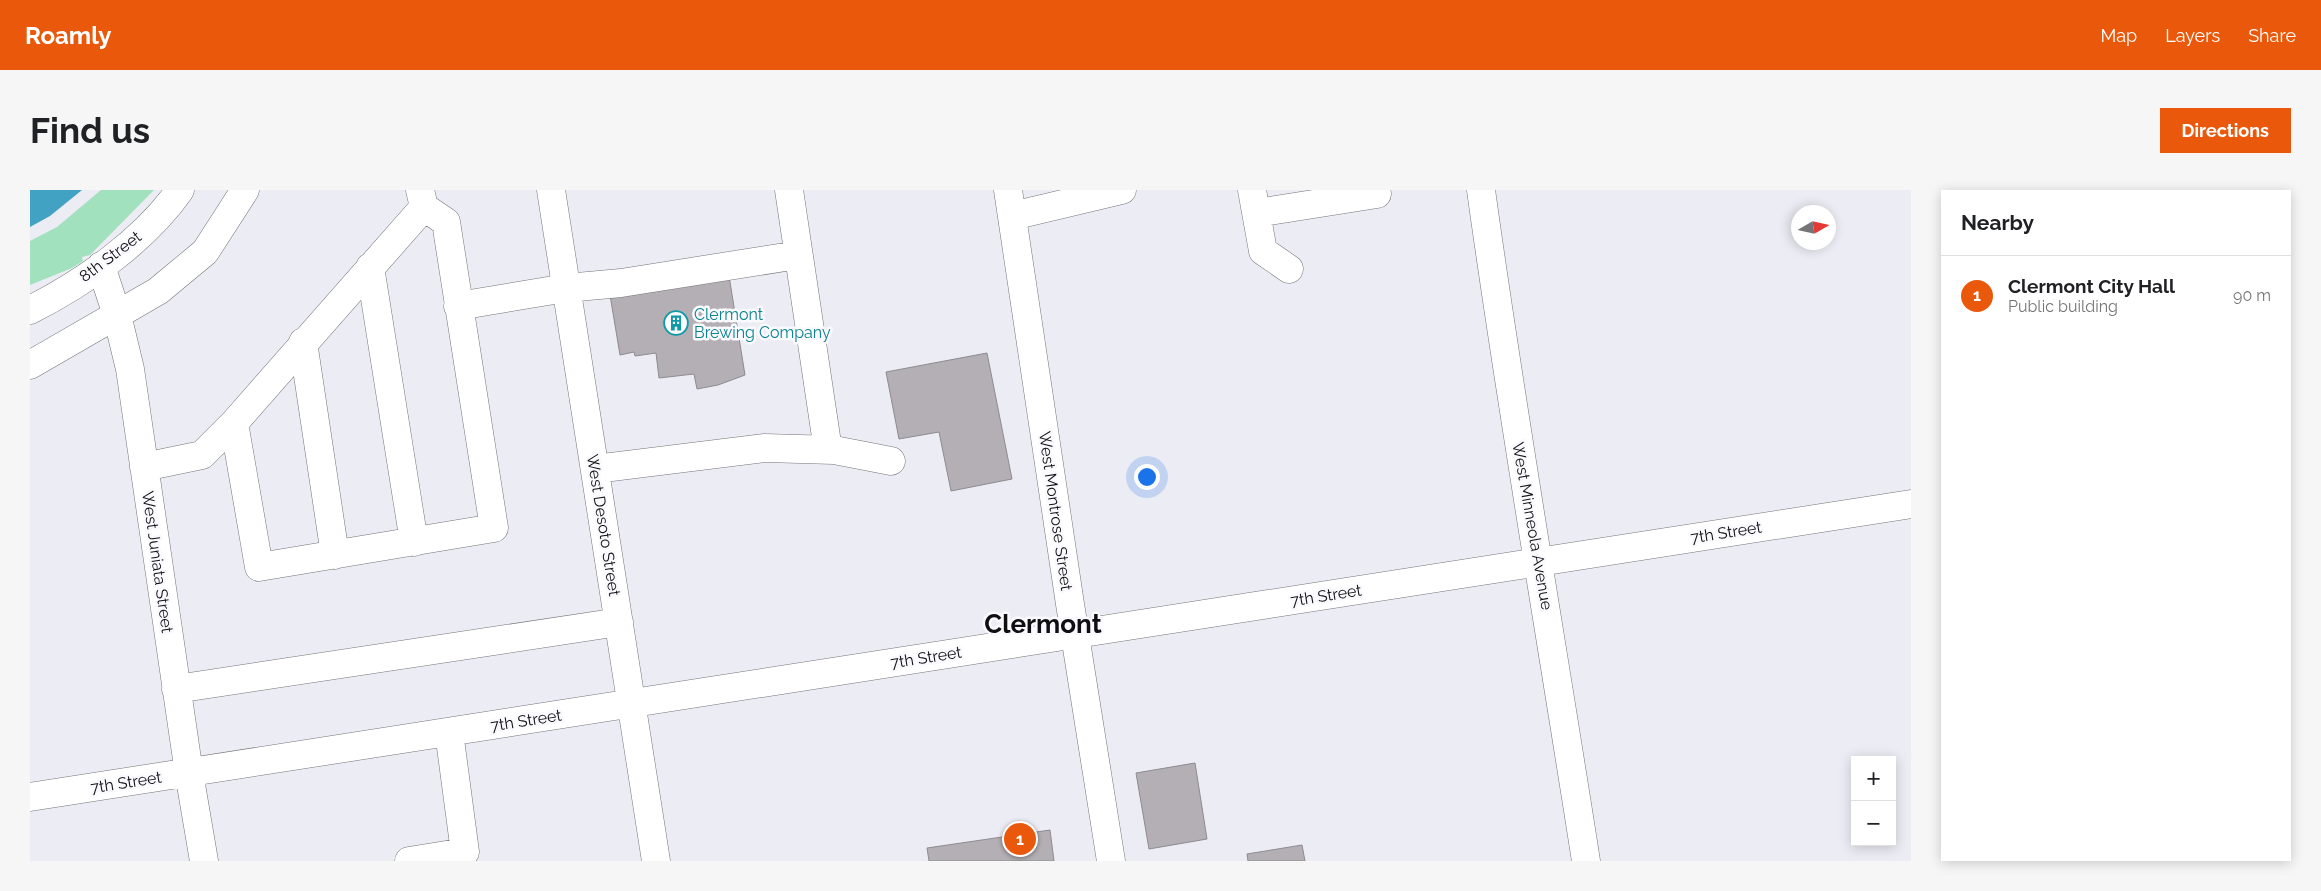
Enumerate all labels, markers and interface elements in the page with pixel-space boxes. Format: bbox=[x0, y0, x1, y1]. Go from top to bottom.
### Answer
text: Roamly bbox=[25, 21, 111, 50]
text: Map bbox=[2101, 25, 2137, 46]
text: Layers bbox=[2165, 25, 2220, 46]
text: Share bbox=[2248, 25, 2296, 46]
button: Directions bbox=[2160, 108, 2291, 153]
text: Find us bbox=[30, 110, 150, 151]
north arrow bbox=[1791, 205, 1836, 250]
text: Nearby bbox=[1961, 210, 2034, 235]
street label: 8th Street bbox=[76, 227, 146, 286]
text: Clermont City Hall bbox=[2008, 275, 2175, 297]
text: 1 bbox=[1973, 286, 1981, 305]
text: 90 m bbox=[2233, 286, 2271, 305]
text: Public building bbox=[2008, 297, 2118, 316]
place label: Clermont Brewing Company bbox=[694, 305, 831, 342]
building icon: Clermont Brewing Company bbox=[663, 310, 689, 336]
street label: West Montrose Street bbox=[1035, 430, 1076, 593]
street label: West Minneola Avenue bbox=[1508, 441, 1557, 612]
street label: West Desoto Street bbox=[583, 453, 624, 598]
your location bbox=[1134, 464, 1160, 490]
street label: West Juniata Street bbox=[138, 490, 177, 635]
street label: 7th Street bbox=[1689, 517, 1764, 547]
street label: 7th Street bbox=[1289, 580, 1364, 610]
district label: Clermont bbox=[984, 609, 1102, 639]
street label: 7th Street bbox=[889, 642, 964, 672]
street label: 7th Street bbox=[489, 705, 564, 735]
map controls bbox=[1851, 756, 1896, 846]
button: + bbox=[1851, 756, 1896, 801]
street label: 7th Street bbox=[89, 767, 164, 797]
button: − bbox=[1851, 801, 1896, 846]
pin: 1 bbox=[1004, 820, 1036, 858]

